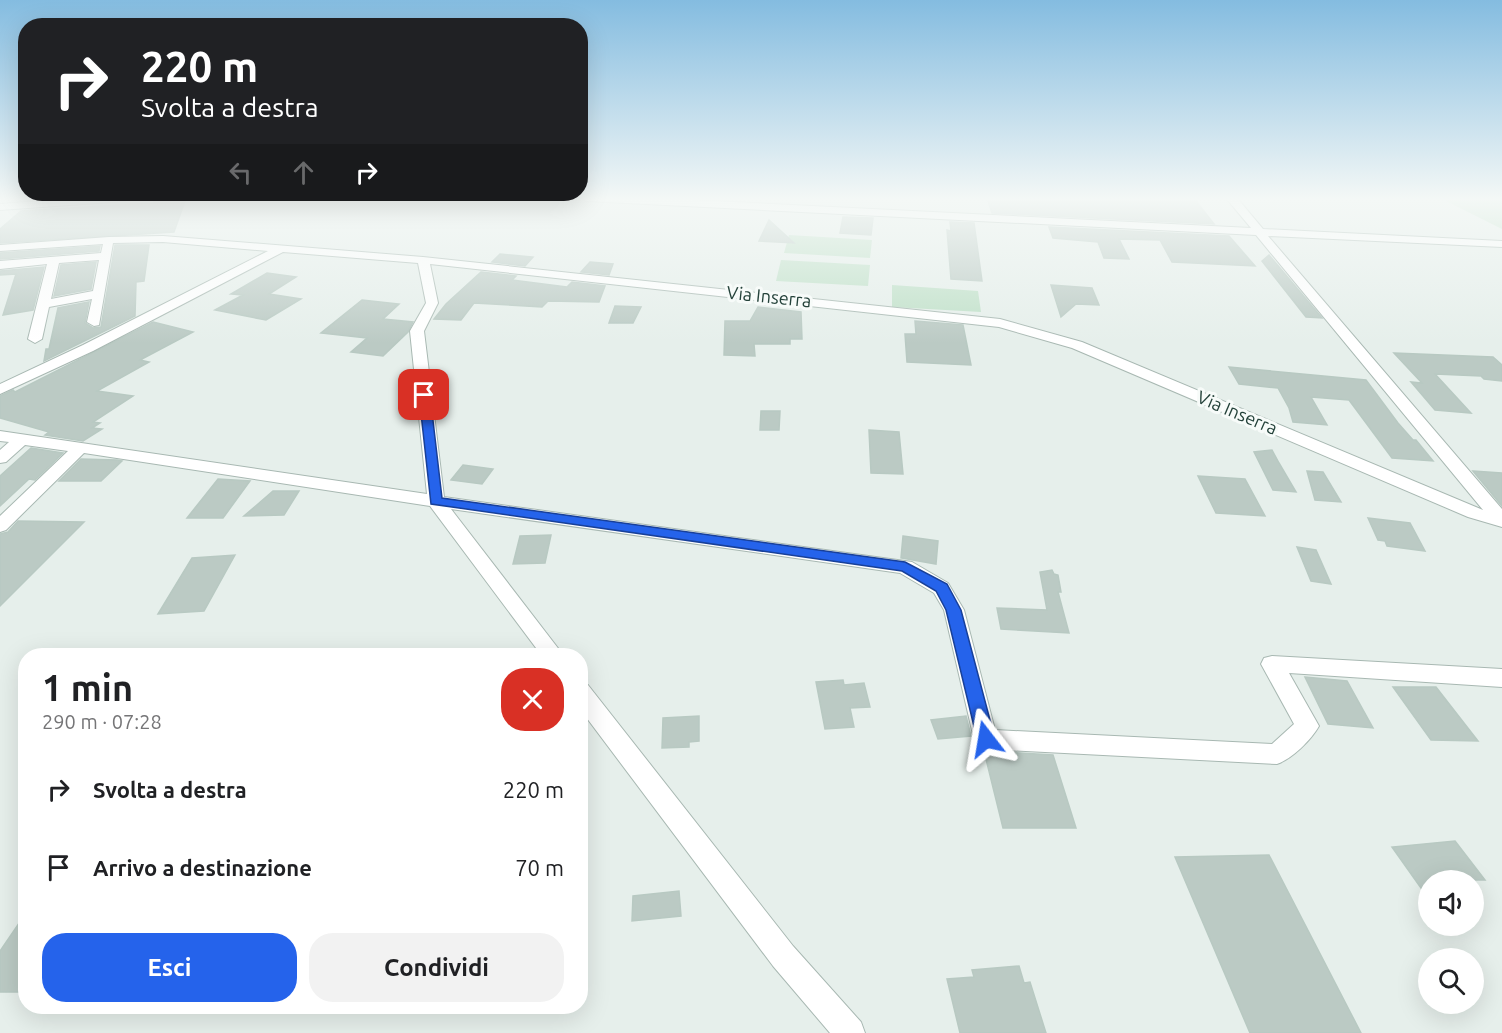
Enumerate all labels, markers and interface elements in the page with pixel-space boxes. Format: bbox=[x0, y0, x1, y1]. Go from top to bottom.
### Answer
icon: right bbox=[42, 42, 120, 120]
text: 220 m bbox=[141, 43, 258, 90]
text: Svolta a destra bbox=[141, 92, 319, 122]
icon: left bbox=[224, 156, 257, 189]
icon: ahead bbox=[287, 156, 320, 189]
icon: right bbox=[350, 156, 383, 189]
street label: Via Inserra bbox=[726, 282, 813, 310]
pin bbox=[398, 369, 449, 420]
icon: arrive bbox=[407, 378, 440, 411]
street label: Via Inserra bbox=[1194, 386, 1281, 438]
text: 1 min bbox=[42, 667, 133, 708]
button: close bbox=[501, 668, 564, 731]
position arrow bbox=[954, 707, 1018, 771]
text: 290 m · 07:28 bbox=[42, 710, 162, 733]
icon: right bbox=[42, 773, 75, 806]
text: Svolta a destra bbox=[93, 777, 247, 802]
text: 220 m bbox=[503, 777, 564, 802]
icon: arrive bbox=[42, 851, 75, 884]
text: Arrivo a destinazione bbox=[93, 855, 312, 880]
text: 70 m bbox=[515, 855, 564, 880]
map controls bbox=[1418, 870, 1484, 1014]
button: sound bbox=[1418, 870, 1484, 936]
button: Esci bbox=[42, 933, 297, 1002]
button: Condividi bbox=[309, 933, 564, 1002]
button: search bbox=[1418, 948, 1484, 1014]

